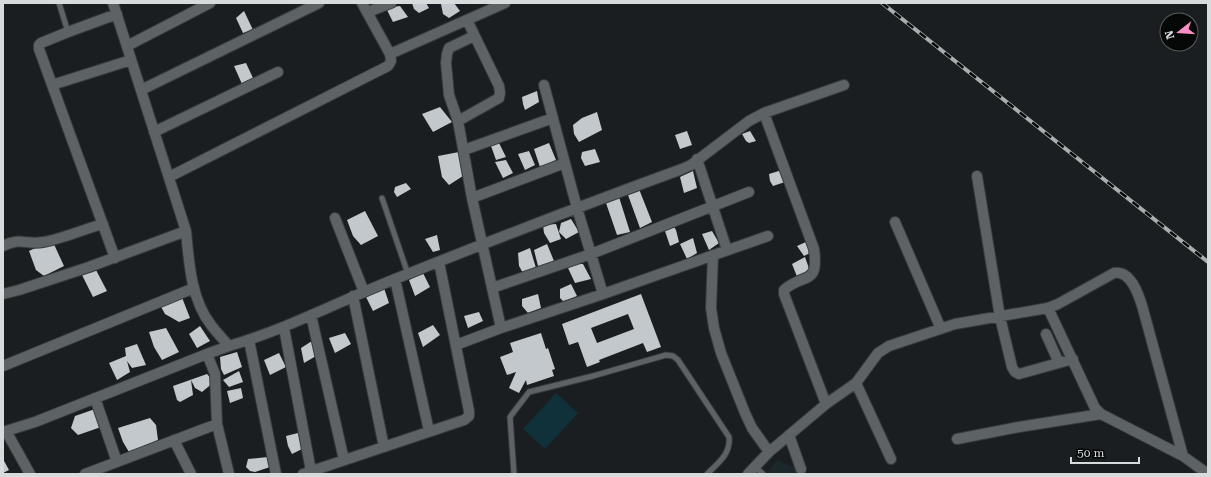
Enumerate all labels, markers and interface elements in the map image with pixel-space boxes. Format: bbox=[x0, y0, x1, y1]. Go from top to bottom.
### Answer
north arrow bbox=[1159, 12, 1199, 52]
text: N bbox=[1162, 28, 1177, 41]
scale bar bbox=[1071, 439, 1139, 465]
text: 50 m bbox=[1077, 446, 1104, 460]

